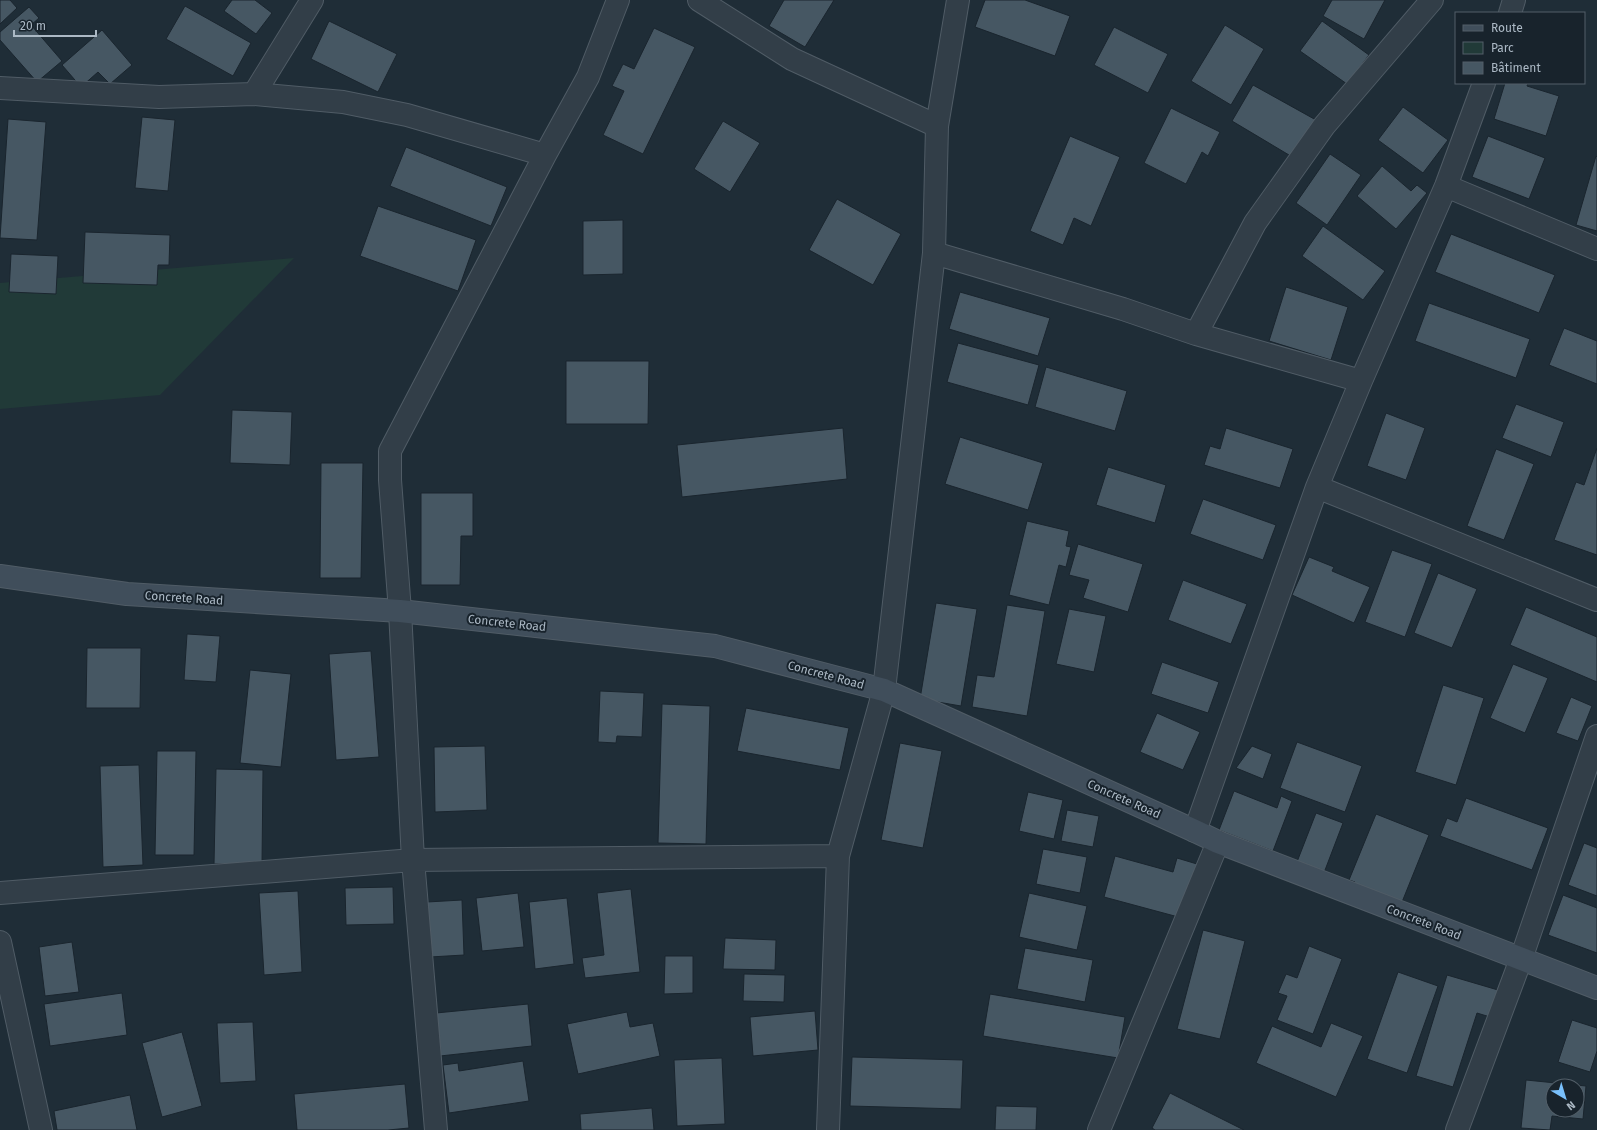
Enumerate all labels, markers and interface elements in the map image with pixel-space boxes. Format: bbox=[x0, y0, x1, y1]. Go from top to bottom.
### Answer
scale bar bbox=[14, 12, 96, 38]
legend bbox=[1455, 12, 1585, 84]
text: 20 m bbox=[20, 19, 46, 33]
text: Route bbox=[1491, 21, 1523, 35]
text: Parc bbox=[1491, 41, 1514, 55]
text: Bâtiment bbox=[1491, 61, 1541, 75]
street label: Concrete Road bbox=[144, 588, 224, 608]
street label: Concrete Road bbox=[467, 612, 547, 634]
street label: Concrete Road bbox=[786, 658, 866, 692]
street label: Concrete Road bbox=[1085, 777, 1163, 821]
street label: Concrete Road bbox=[1385, 901, 1463, 943]
north arrow bbox=[1545, 1078, 1585, 1118]
text: N bbox=[1564, 1098, 1578, 1113]

